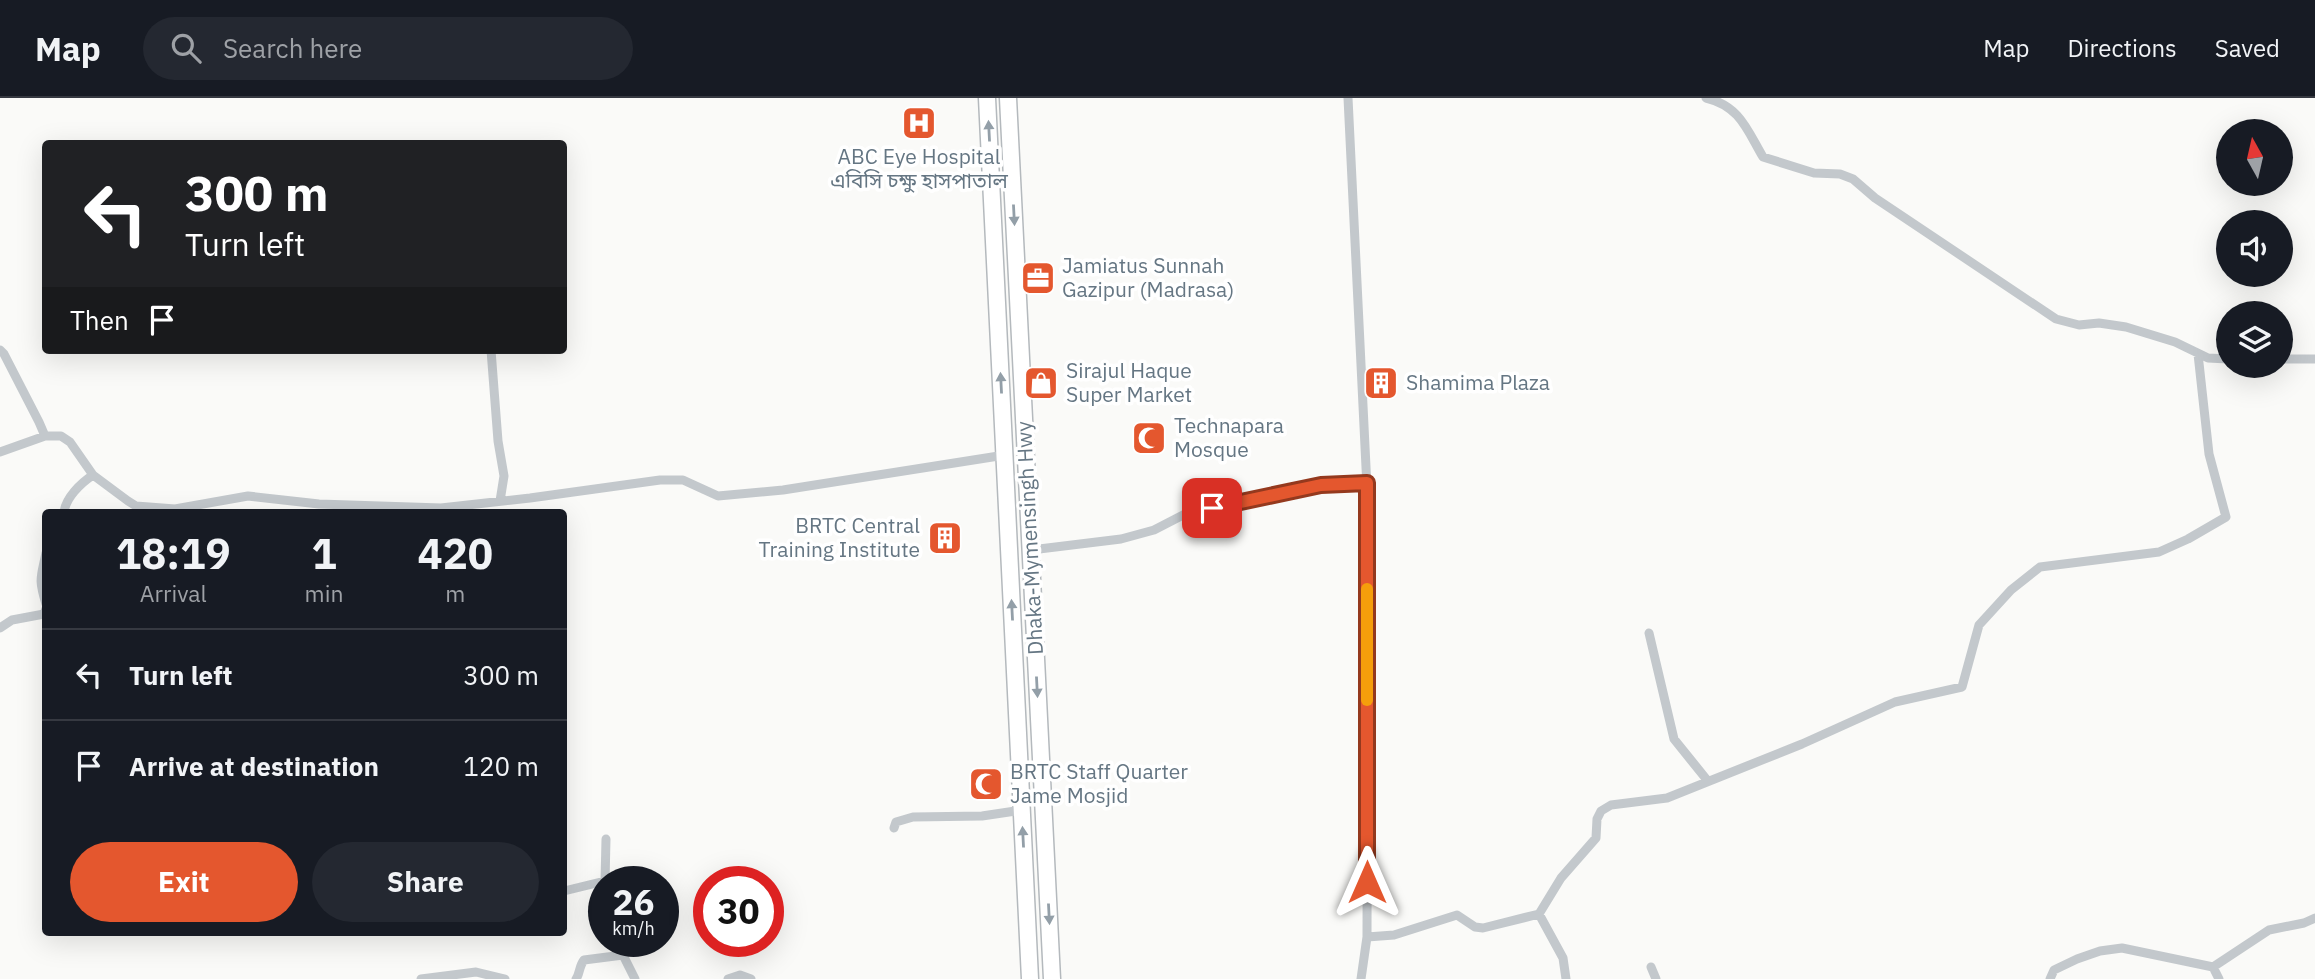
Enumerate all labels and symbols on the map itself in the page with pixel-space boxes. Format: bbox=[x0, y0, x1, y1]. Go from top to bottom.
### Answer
hospital icon: ABC Eye Hospital এবিসি চক্ষু হাসপাতাল bbox=[900, 104, 938, 142]
north arrow bbox=[2216, 119, 2292, 196]
one-way arrow bbox=[983, 120, 994, 142]
place label: ABC Eye Hospital এবিসি চক্ষু হাসপাতাল bbox=[830, 142, 1008, 194]
one-way arrow bbox=[1008, 204, 1019, 226]
place label: Jamiatus Sunnah Gazipur (Madrasa) bbox=[1062, 251, 1234, 303]
office icon: Jamiatus Sunnah Gazipur (Madrasa) bbox=[1019, 259, 1057, 297]
place label: Sirajul Haque Super Market bbox=[1066, 356, 1192, 408]
shop icon: Sirajul Haque Super Market bbox=[1022, 364, 1060, 402]
building icon: Shamima Plaza bbox=[1362, 364, 1400, 402]
place label: Shamima Plaza bbox=[1406, 368, 1550, 396]
one-way arrow bbox=[996, 372, 1007, 394]
place label: Technapara Mosque bbox=[1174, 411, 1284, 463]
mosque icon: Technapara Mosque bbox=[1130, 419, 1168, 457]
street label: Dhaka-Mymensingh Hwy bbox=[1009, 420, 1049, 656]
pin bbox=[1182, 478, 1242, 538]
place label: BRTC Central Training Institute bbox=[759, 511, 920, 563]
building icon: BRTC Central Training Institute bbox=[926, 519, 964, 557]
one-way arrow bbox=[1007, 599, 1018, 621]
one-way arrow bbox=[1032, 676, 1043, 698]
place label: BRTC Staff Quarter Jame Mosjid bbox=[1010, 757, 1188, 809]
mosque icon: BRTC Staff Quarter Jame Mosjid bbox=[967, 765, 1005, 803]
one-way arrow bbox=[1017, 826, 1028, 848]
position arrow bbox=[1330, 845, 1404, 919]
speed limit sign: 30 bbox=[693, 866, 784, 957]
one-way arrow bbox=[1043, 903, 1054, 925]

